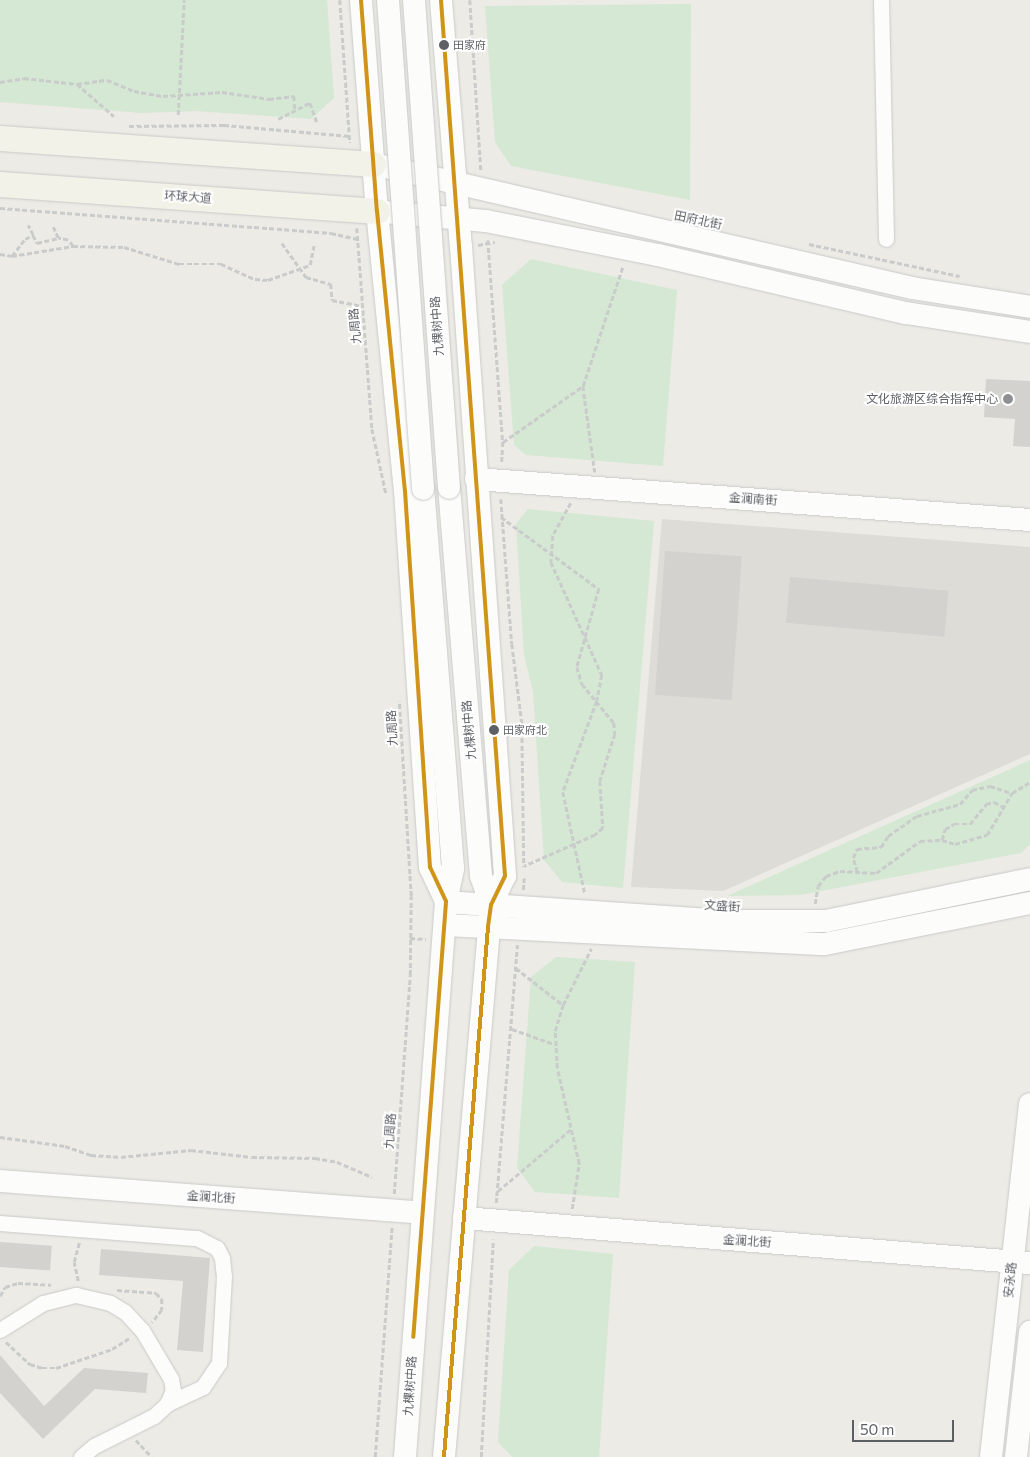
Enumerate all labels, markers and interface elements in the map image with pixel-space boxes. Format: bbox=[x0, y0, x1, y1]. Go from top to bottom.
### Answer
place label: 田家府 bbox=[453, 38, 486, 52]
marker: 田家府 bbox=[439, 40, 449, 50]
street label: 环球大道 bbox=[164, 188, 212, 206]
street label: 田府北街 bbox=[673, 208, 723, 232]
street label: 九棵树中路 bbox=[428, 296, 446, 356]
street label: 九周路 bbox=[346, 307, 364, 345]
place label: 文化旅游区综合指挥中心 bbox=[866, 392, 998, 406]
marker: 文化旅游区综合指挥中心 bbox=[1002, 393, 1014, 405]
street label: 金澜南街 bbox=[729, 490, 777, 508]
street label: 九棵树中路 bbox=[459, 699, 479, 761]
street label: 九周路 bbox=[384, 710, 400, 746]
place label: 田家府北 bbox=[503, 723, 547, 737]
marker: 田家府北 bbox=[489, 725, 499, 735]
street label: 文盛街 bbox=[704, 898, 740, 914]
street label: 九周路 bbox=[382, 1113, 398, 1149]
street label: 金澜北街 bbox=[187, 1188, 235, 1206]
street label: 金澜北街 bbox=[723, 1232, 771, 1250]
street label: 安永路 bbox=[1001, 1261, 1019, 1299]
street label: 九棵树中路 bbox=[401, 1356, 419, 1416]
scale bar bbox=[855, 1410, 958, 1442]
text: 50 m bbox=[860, 1420, 894, 1438]

